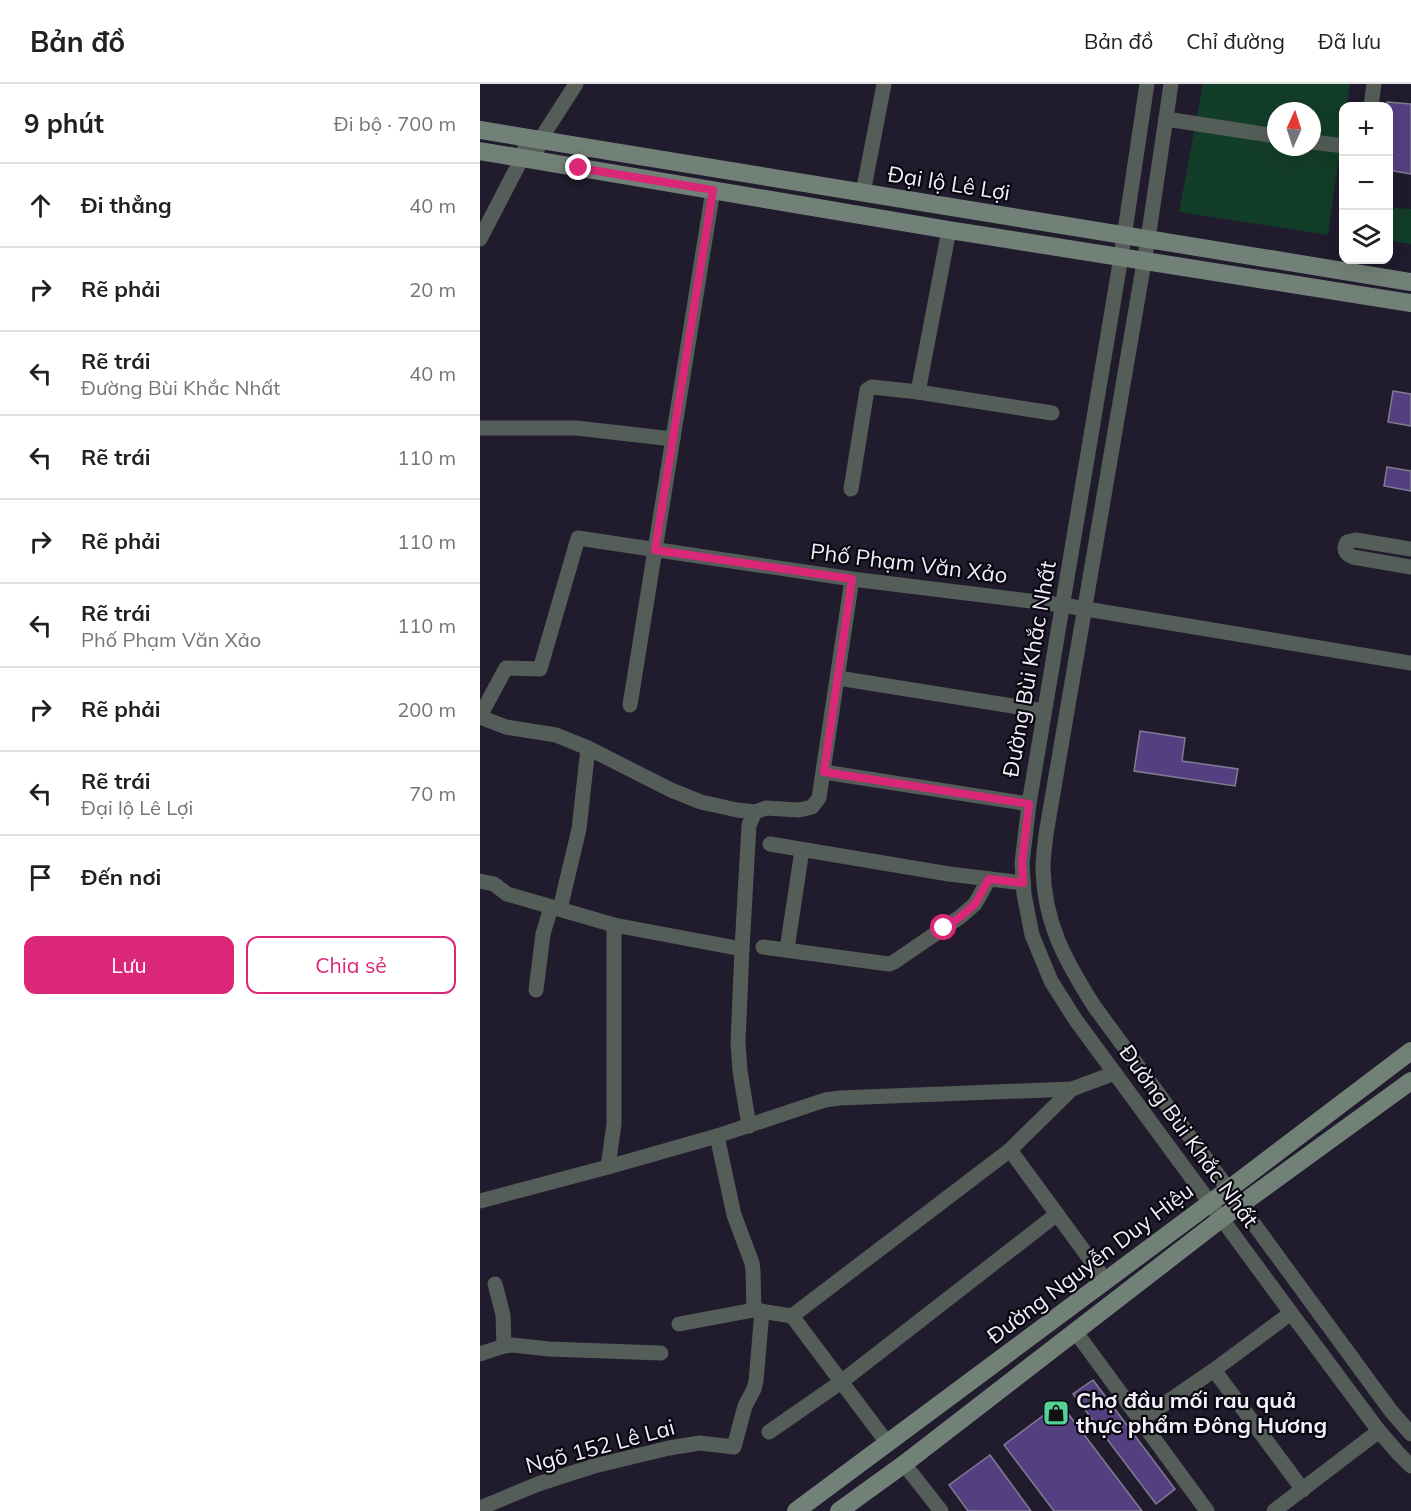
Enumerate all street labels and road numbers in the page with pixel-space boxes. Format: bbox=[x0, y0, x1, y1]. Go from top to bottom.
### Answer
street label: Đại lộ Lê Lợi bbox=[886, 160, 1012, 206]
street label: Phố Phạm Văn Xảo bbox=[809, 537, 1009, 589]
street label: Đường Bùi Khắc Nhất bbox=[996, 558, 1062, 779]
street label: Đường Bùi Khắc Nhất bbox=[1113, 1039, 1265, 1233]
street label: Đường Nguyễn Duy Hiệu bbox=[981, 1176, 1199, 1350]
street label: Ngõ 152 Lê Lai bbox=[522, 1413, 678, 1479]

